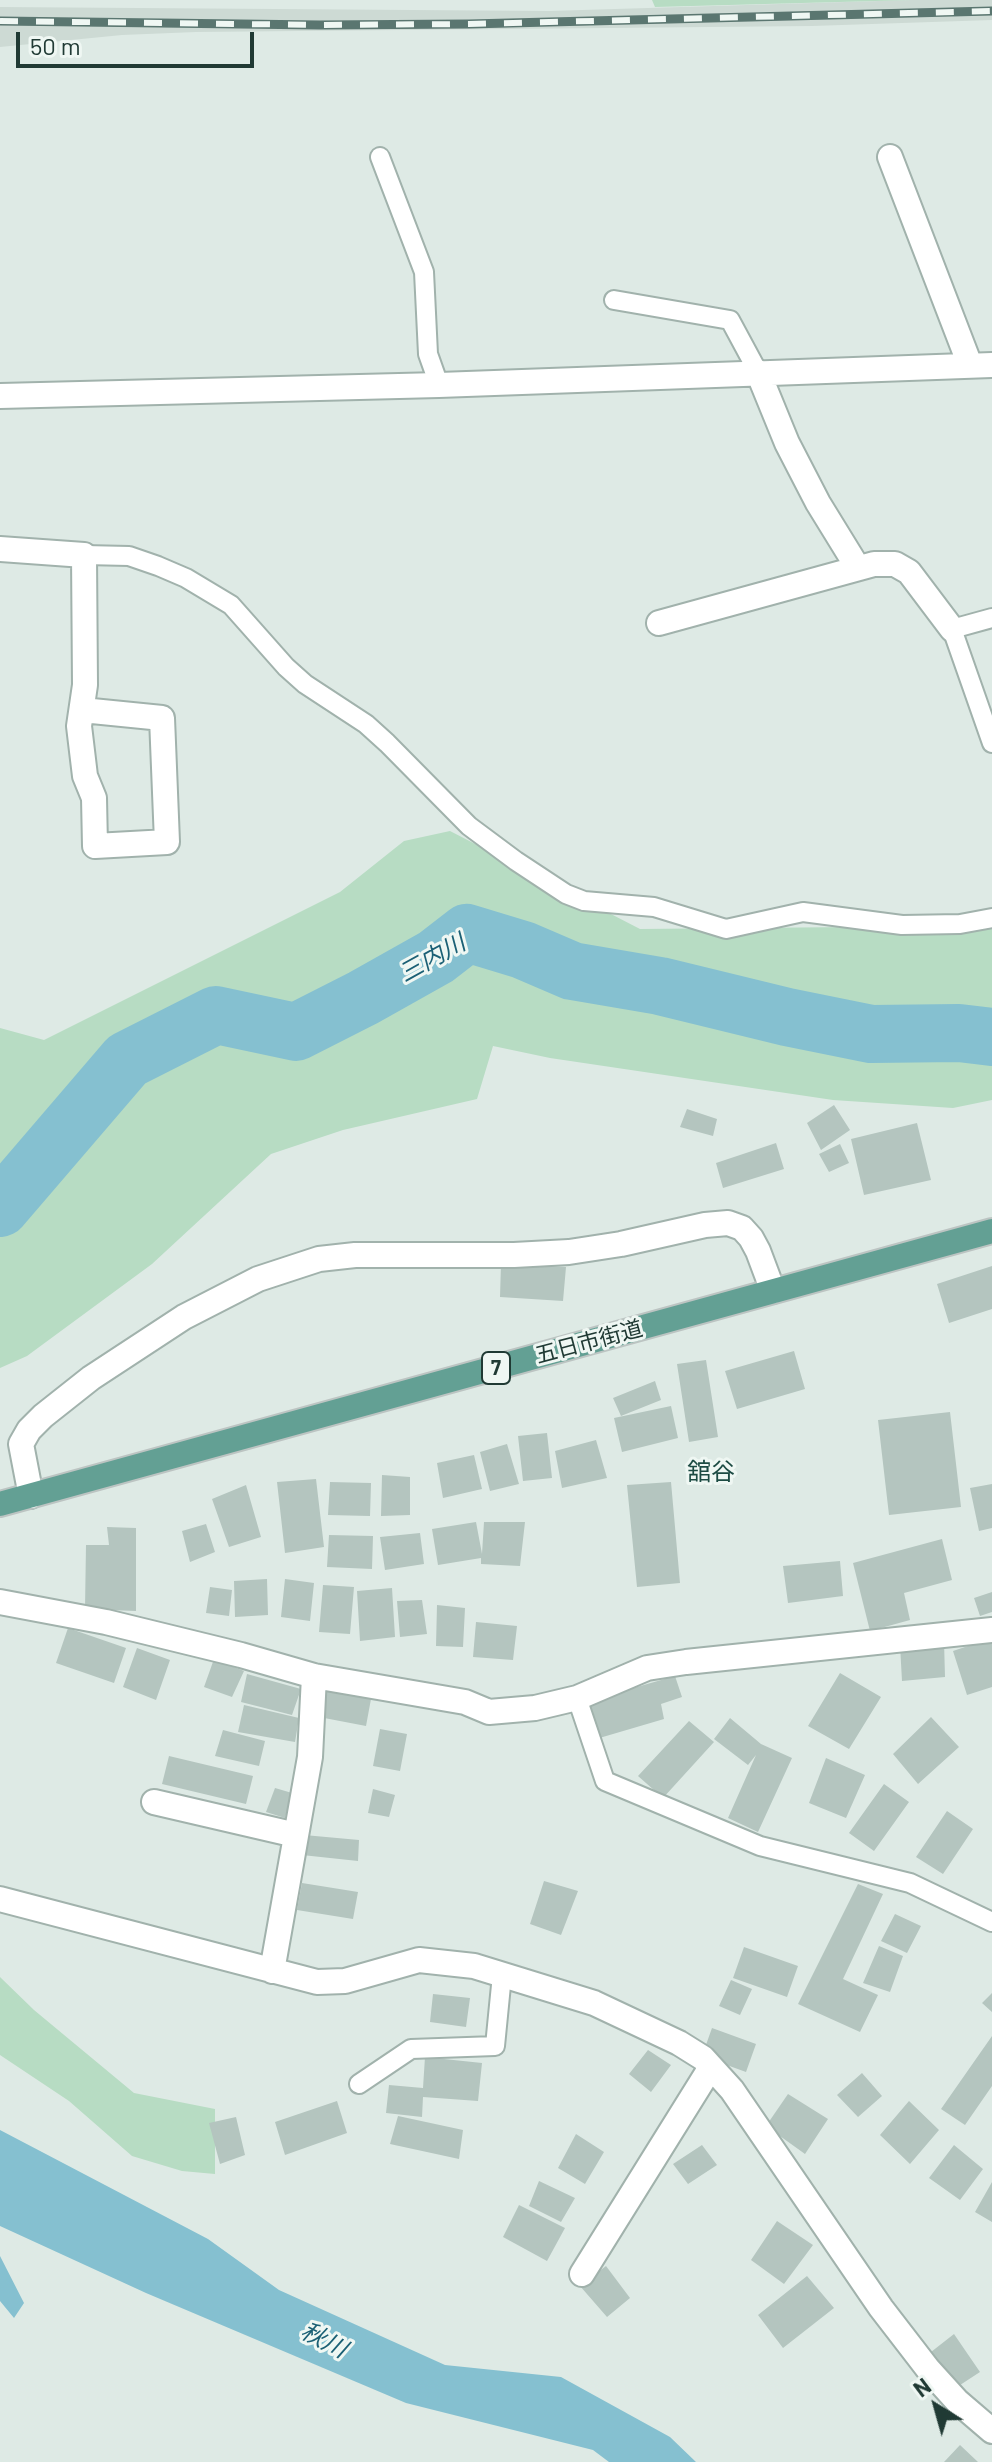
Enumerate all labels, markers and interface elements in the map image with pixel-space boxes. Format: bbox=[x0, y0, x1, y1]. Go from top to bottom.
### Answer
scale bar bbox=[20, 16, 258, 66]
text: 50 m bbox=[30, 31, 81, 60]
water label: 三内川 bbox=[394, 928, 470, 988]
street label: 五日市街道 bbox=[532, 1315, 646, 1369]
road number: 7 bbox=[482, 1352, 510, 1384]
district label: 舘谷 bbox=[687, 1458, 735, 1486]
water label: 秋川 bbox=[296, 2316, 352, 2364]
north arrow bbox=[896, 2366, 976, 2446]
text: N bbox=[908, 2372, 935, 2402]

